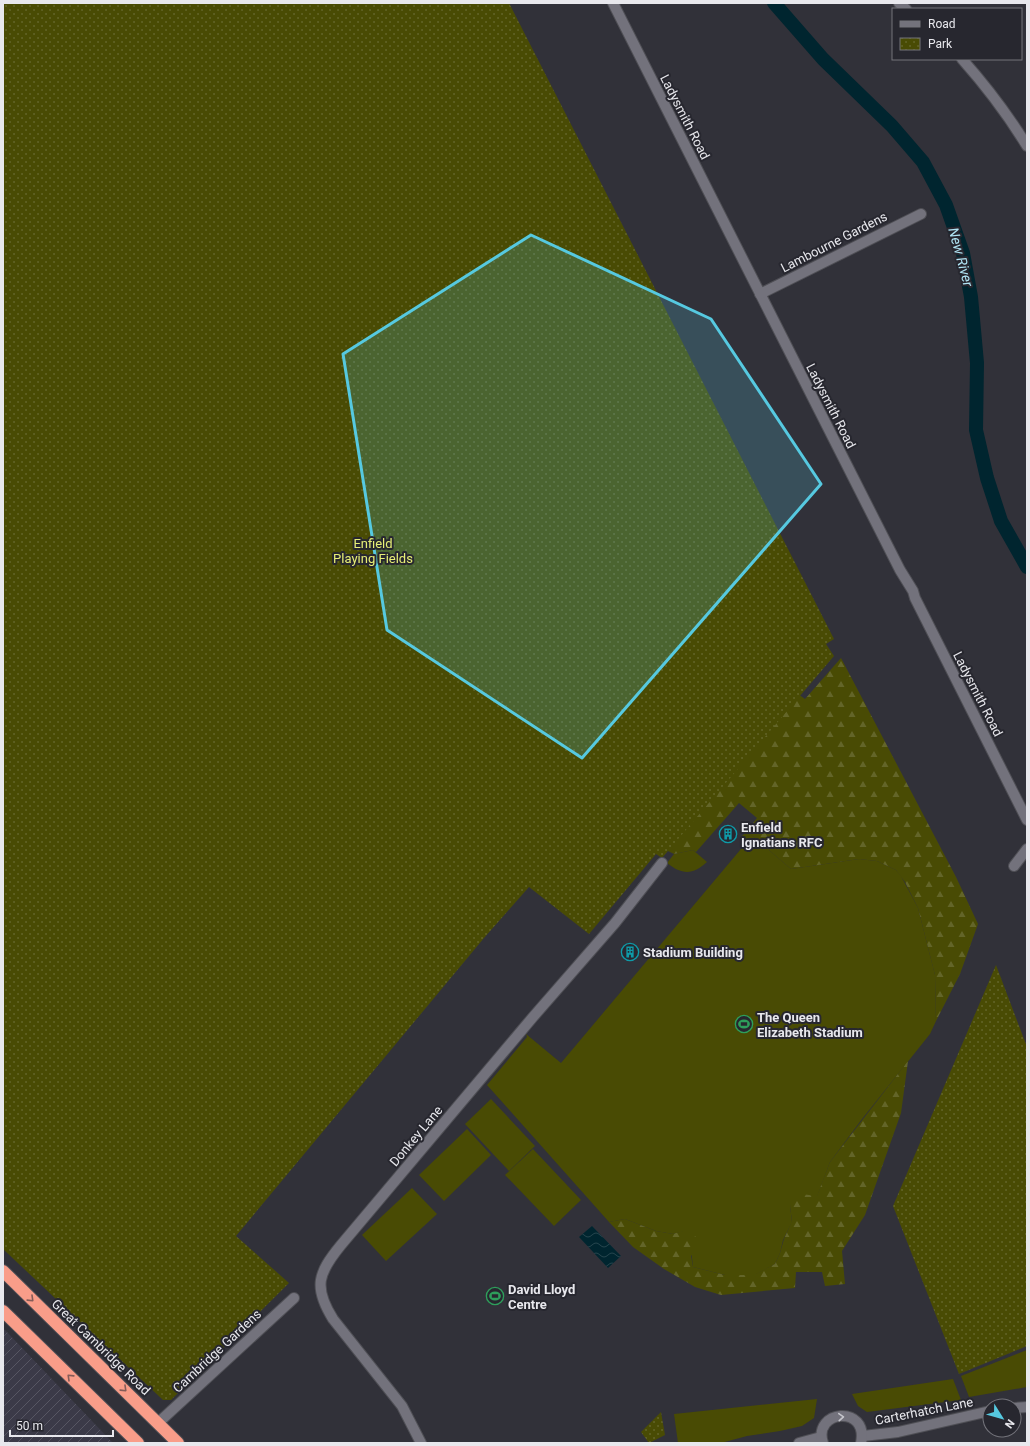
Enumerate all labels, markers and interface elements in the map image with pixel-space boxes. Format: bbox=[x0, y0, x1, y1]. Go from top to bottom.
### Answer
legend bbox=[892, 8, 1022, 60]
text: Road bbox=[928, 17, 956, 31]
text: Park bbox=[928, 37, 953, 51]
street label: Ladysmith Road bbox=[657, 72, 713, 162]
street label: Lambourne Gardens bbox=[778, 209, 890, 275]
water label: New River bbox=[945, 226, 977, 289]
street label: Ladysmith Road bbox=[803, 361, 859, 451]
park label: Enfield Playing Fields bbox=[333, 536, 413, 566]
street label: Ladysmith Road bbox=[950, 649, 1006, 739]
place label: Enfield Ignatians RFC bbox=[741, 820, 823, 850]
building icon: Enfield Ignatians RFC bbox=[718, 824, 738, 844]
building icon: Stadium Building bbox=[620, 942, 640, 962]
place label: Stadium Building bbox=[643, 945, 743, 960]
place label: The Queen Elizabeth Stadium bbox=[757, 1010, 863, 1040]
sports icon: The Queen Elizabeth Stadium bbox=[734, 1014, 754, 1034]
street label: Donkey Lane bbox=[386, 1103, 446, 1169]
place label: David Lloyd Centre bbox=[508, 1282, 575, 1312]
sports icon: David Lloyd Centre bbox=[485, 1286, 505, 1306]
one-way arrow bbox=[26, 1294, 34, 1301]
street label: Great Cambridge Road bbox=[49, 1296, 153, 1398]
street label: Cambridge Gardens bbox=[170, 1306, 264, 1396]
one-way arrow bbox=[67, 1374, 75, 1382]
one-way arrow bbox=[119, 1384, 127, 1392]
street label: Carterhatch Lane bbox=[874, 1394, 974, 1428]
north arrow bbox=[982, 1398, 1022, 1438]
scale bar bbox=[10, 1412, 113, 1438]
one-way arrow bbox=[838, 1412, 844, 1421]
text: N bbox=[1002, 1417, 1017, 1431]
text: 50 m bbox=[16, 1419, 43, 1433]

